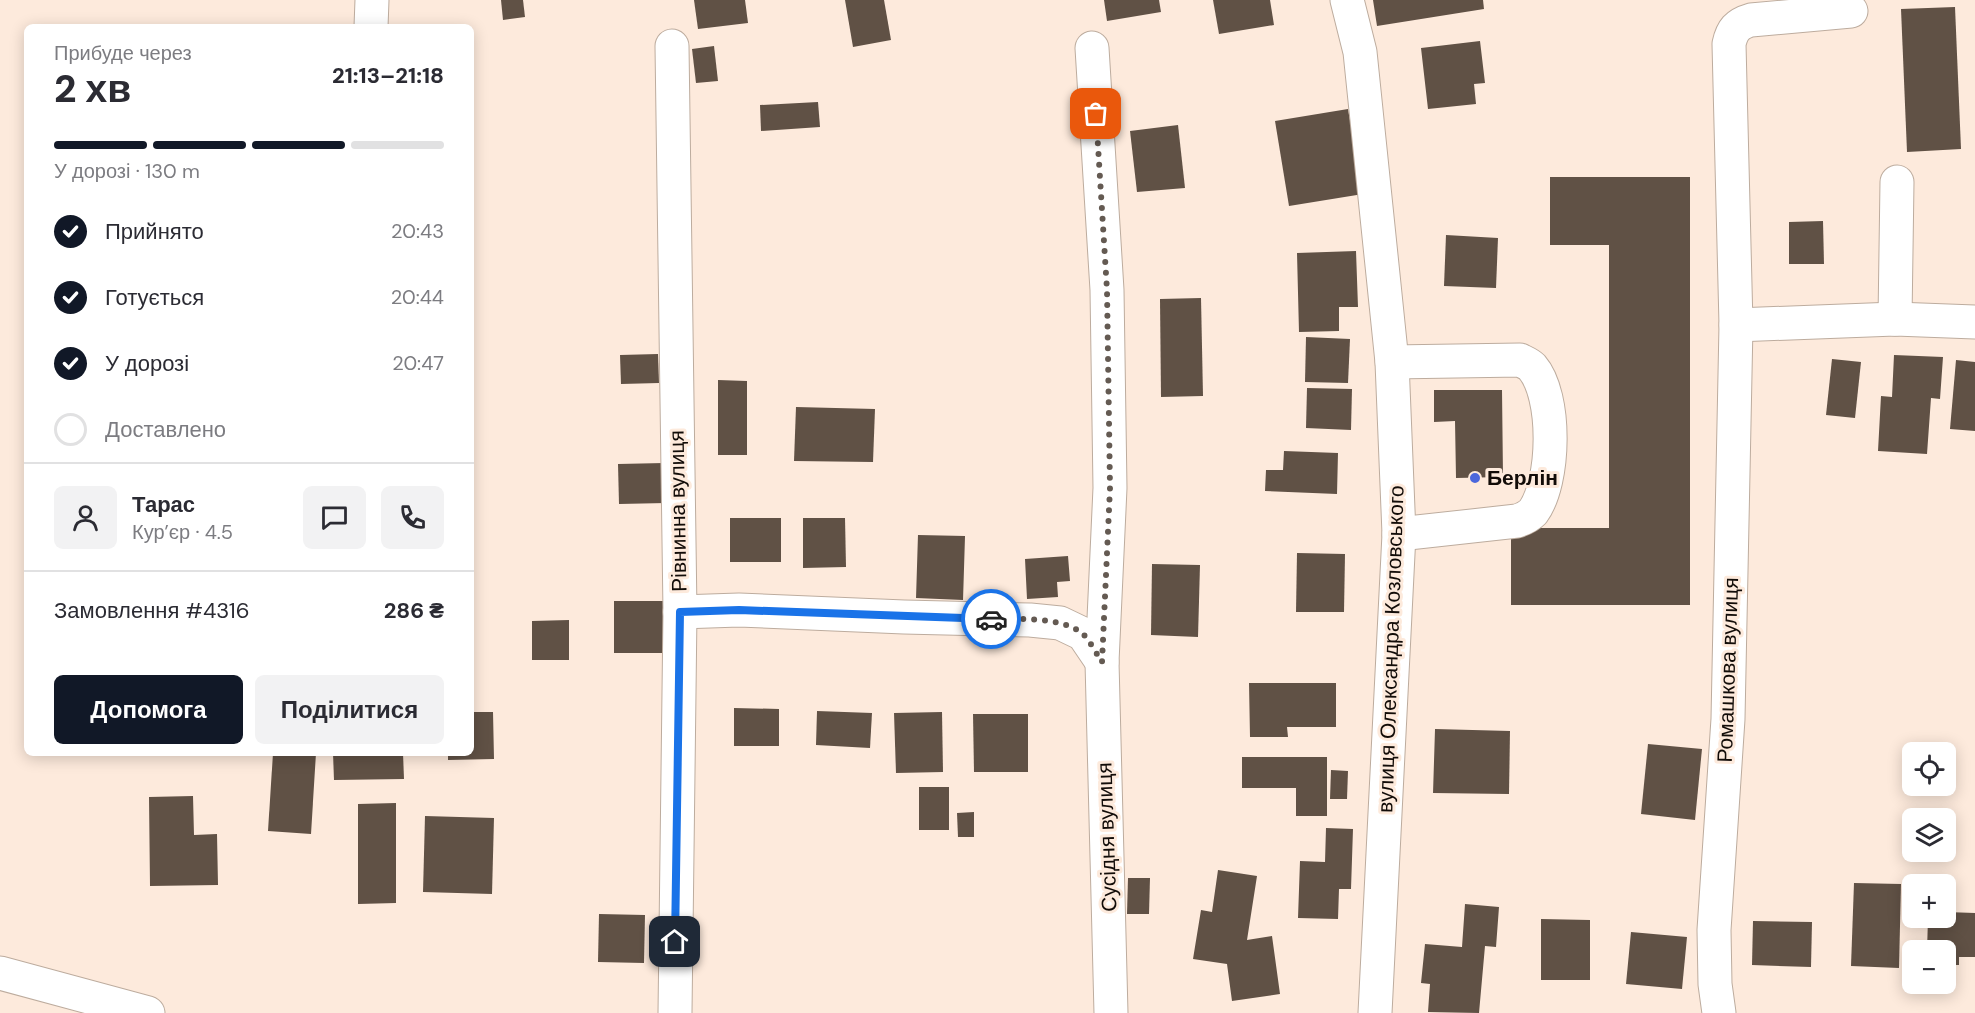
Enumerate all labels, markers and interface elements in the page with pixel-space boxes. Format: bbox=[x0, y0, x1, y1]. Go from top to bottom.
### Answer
text: Прибуде через bbox=[54, 40, 192, 66]
text: 21:13–21:18 bbox=[332, 61, 444, 90]
text: 2 хв bbox=[54, 63, 131, 114]
pin bbox=[1070, 88, 1121, 139]
icon: bag bbox=[1079, 97, 1112, 130]
text: У дорозі · 130 m bbox=[54, 158, 200, 184]
icon: check bbox=[54, 215, 87, 248]
text: Прийнято bbox=[105, 217, 204, 246]
text: 20:43 bbox=[391, 218, 444, 244]
icon: check bbox=[54, 281, 87, 314]
text: Готується bbox=[105, 283, 204, 312]
text: 20:44 bbox=[391, 284, 444, 310]
icon: check bbox=[54, 347, 87, 380]
text: У дорозі bbox=[105, 349, 189, 378]
text: 20:47 bbox=[392, 350, 444, 376]
text: Доставлено bbox=[105, 415, 226, 444]
street label: Рівнинна вулиця bbox=[663, 430, 693, 592]
place label: Берлін bbox=[1487, 464, 1558, 492]
marker: Берлін bbox=[1468, 471, 1482, 485]
street label: вулиця Олександра Козловського bbox=[1371, 485, 1411, 813]
button: person bbox=[54, 486, 117, 549]
button: chat bbox=[303, 486, 366, 549]
button: phone bbox=[381, 486, 444, 549]
text: Тарас bbox=[132, 490, 195, 519]
text: Кур’єр · 4.5 bbox=[132, 519, 233, 545]
street label: Ромашкова вулиця bbox=[1711, 577, 1745, 763]
courier bbox=[961, 589, 1021, 649]
text: Замовлення #4316 bbox=[54, 596, 250, 625]
text: 286 ₴ bbox=[384, 596, 444, 625]
icon: car bbox=[975, 603, 1008, 636]
button: Допомога bbox=[54, 675, 243, 744]
button: Поділитися bbox=[255, 675, 444, 744]
map controls bbox=[1902, 742, 1956, 994]
button: locate bbox=[1902, 742, 1956, 796]
street label: Сусідня вулиця bbox=[1090, 762, 1124, 912]
button: layers bbox=[1902, 808, 1956, 862]
button: + bbox=[1902, 874, 1956, 928]
pin bbox=[649, 916, 700, 967]
icon: home bbox=[658, 925, 691, 958]
button: − bbox=[1902, 940, 1956, 994]

